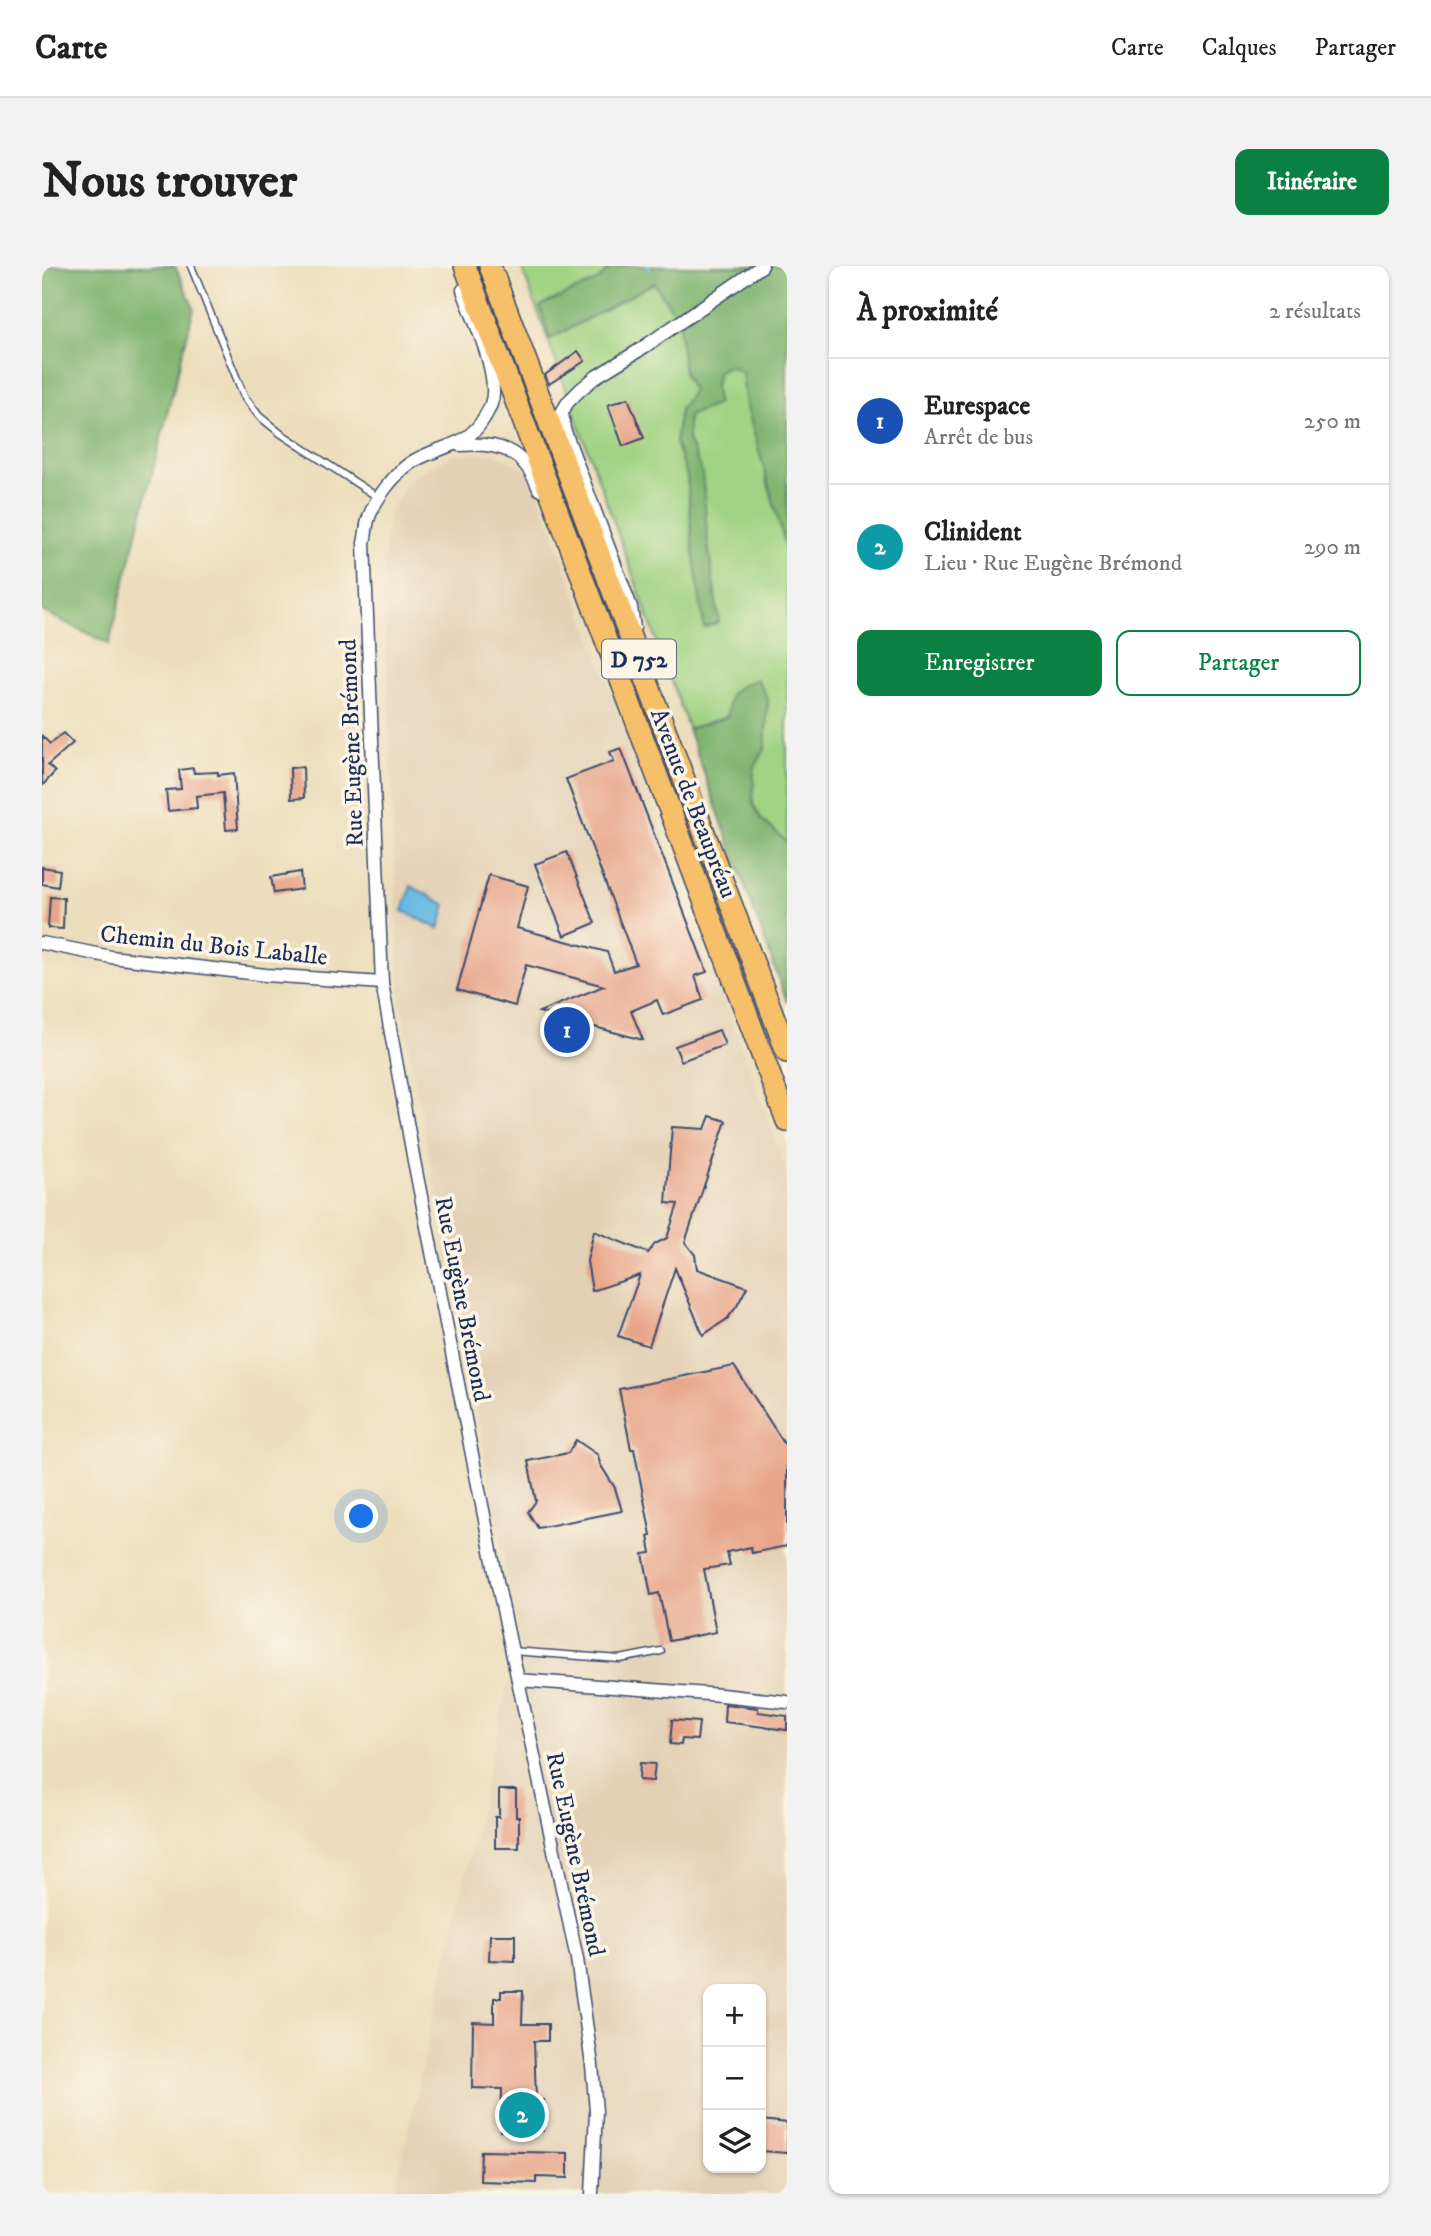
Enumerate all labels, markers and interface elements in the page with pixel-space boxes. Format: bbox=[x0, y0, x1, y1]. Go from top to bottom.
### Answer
text: Carte bbox=[35, 28, 107, 69]
text: Carte bbox=[1111, 33, 1164, 63]
text: Calques bbox=[1202, 33, 1277, 63]
text: Partager bbox=[1315, 33, 1396, 63]
button: Itinéraire bbox=[1235, 149, 1389, 215]
text: Nous trouver bbox=[42, 151, 297, 213]
text: À proximité bbox=[857, 293, 998, 330]
text: 2 résultats bbox=[1269, 297, 1361, 326]
text: Eurespace bbox=[924, 390, 1030, 423]
text: 1 bbox=[876, 407, 884, 436]
text: 250 m bbox=[1304, 407, 1361, 436]
text: Arrêt de bus bbox=[924, 423, 1033, 452]
text: Clinident bbox=[924, 516, 1022, 549]
text: 2 bbox=[874, 533, 886, 562]
text: 290 m bbox=[1304, 533, 1361, 562]
text: Lieu · Rue Eugène Brémond bbox=[924, 549, 1182, 578]
button: Enregistrer bbox=[857, 630, 1102, 696]
button: Partager bbox=[1116, 630, 1361, 696]
street label: Rue Eugène Brémond bbox=[333, 638, 371, 848]
road number: D 752 bbox=[602, 640, 676, 678]
street label: Avenue de Beaupréau bbox=[643, 704, 743, 903]
street label: Chemin du Bois Laballe bbox=[99, 919, 329, 973]
pin: 1 bbox=[544, 1004, 590, 1056]
street label: Rue Eugène Brémond bbox=[427, 1194, 497, 1404]
your location bbox=[344, 1499, 378, 1533]
street label: Rue Eugène Brémond bbox=[539, 1749, 611, 1959]
map controls bbox=[703, 1984, 766, 2173]
button: + bbox=[703, 1984, 766, 2047]
button: − bbox=[703, 2047, 766, 2110]
pin: 2 bbox=[499, 2089, 545, 2141]
button: layers bbox=[703, 2110, 766, 2173]

